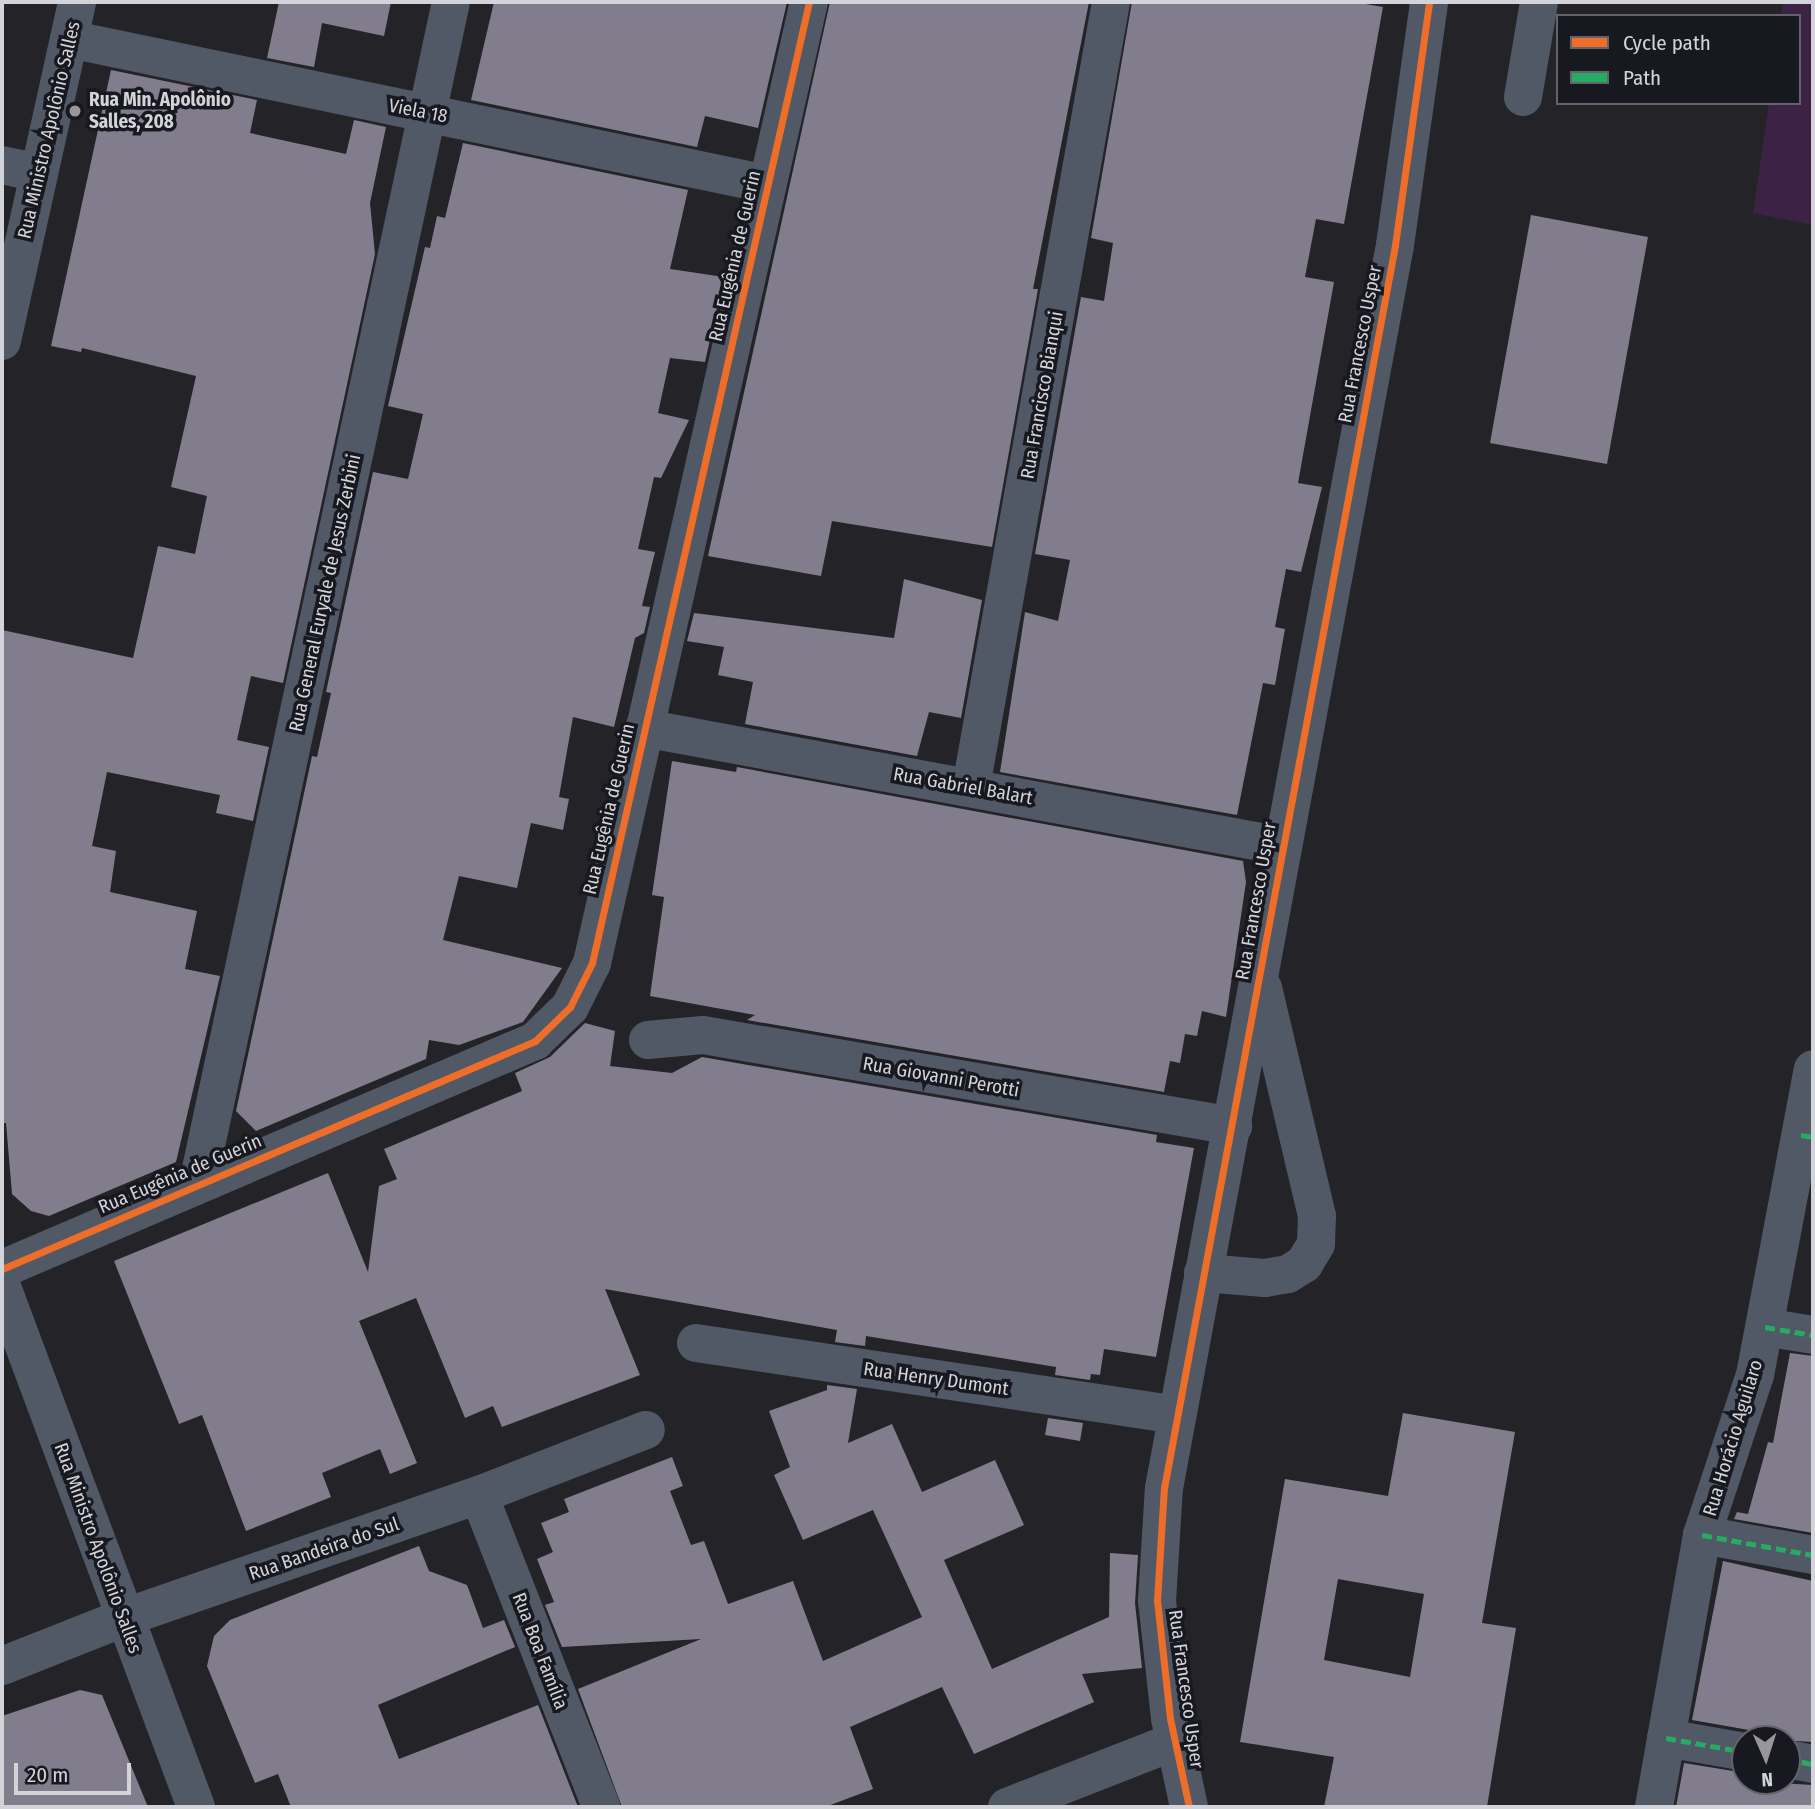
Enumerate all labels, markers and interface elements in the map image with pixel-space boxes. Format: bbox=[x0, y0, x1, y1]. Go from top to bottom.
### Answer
legend bbox=[1556, 14, 1801, 105]
street label: Rua Ministro Apolônio Salles bbox=[13, 19, 85, 241]
text: Cycle path bbox=[1623, 30, 1711, 56]
text: Path bbox=[1623, 65, 1661, 91]
place label: Rua Min. Apolônio Salles, 208 bbox=[89, 89, 231, 133]
street label: Viela 18 bbox=[387, 94, 449, 128]
marker: Rua Min. Apolônio Salles, 208 bbox=[67, 103, 83, 119]
street label: Rua Eugênia de Guerin bbox=[704, 168, 766, 344]
street label: Rua Francesco Usper bbox=[1334, 263, 1386, 425]
street label: Rua Francisco Bianqui bbox=[1016, 309, 1068, 481]
street label: Rua General Euryale de Jesus Zerbini bbox=[284, 452, 366, 734]
street label: Rua Eugênia de Guerin bbox=[578, 721, 640, 897]
street label: Rua Gabriel Balart bbox=[891, 763, 1035, 809]
street label: Rua Francesco Usper bbox=[1231, 820, 1281, 982]
street label: Rua Giovanni Perotti bbox=[861, 1052, 1021, 1102]
street label: Rua Eugênia de Guerin bbox=[95, 1129, 265, 1219]
street label: Rua Horácio Aguilaro bbox=[1698, 1357, 1768, 1519]
street label: Rua Henry Dumont bbox=[862, 1358, 1010, 1400]
street label: Rua Ministro Apolônio Salles bbox=[49, 1440, 147, 1656]
street label: Rua Bandeira do Sul bbox=[246, 1513, 402, 1585]
street label: Rua Boa Família bbox=[507, 1589, 573, 1713]
street label: Rua Francesco Usper bbox=[1164, 1608, 1208, 1770]
north arrow bbox=[1731, 1725, 1801, 1795]
scale bar bbox=[18, 1750, 135, 1794]
text: 20 m bbox=[27, 1762, 68, 1788]
text: N bbox=[1761, 1768, 1773, 1791]

